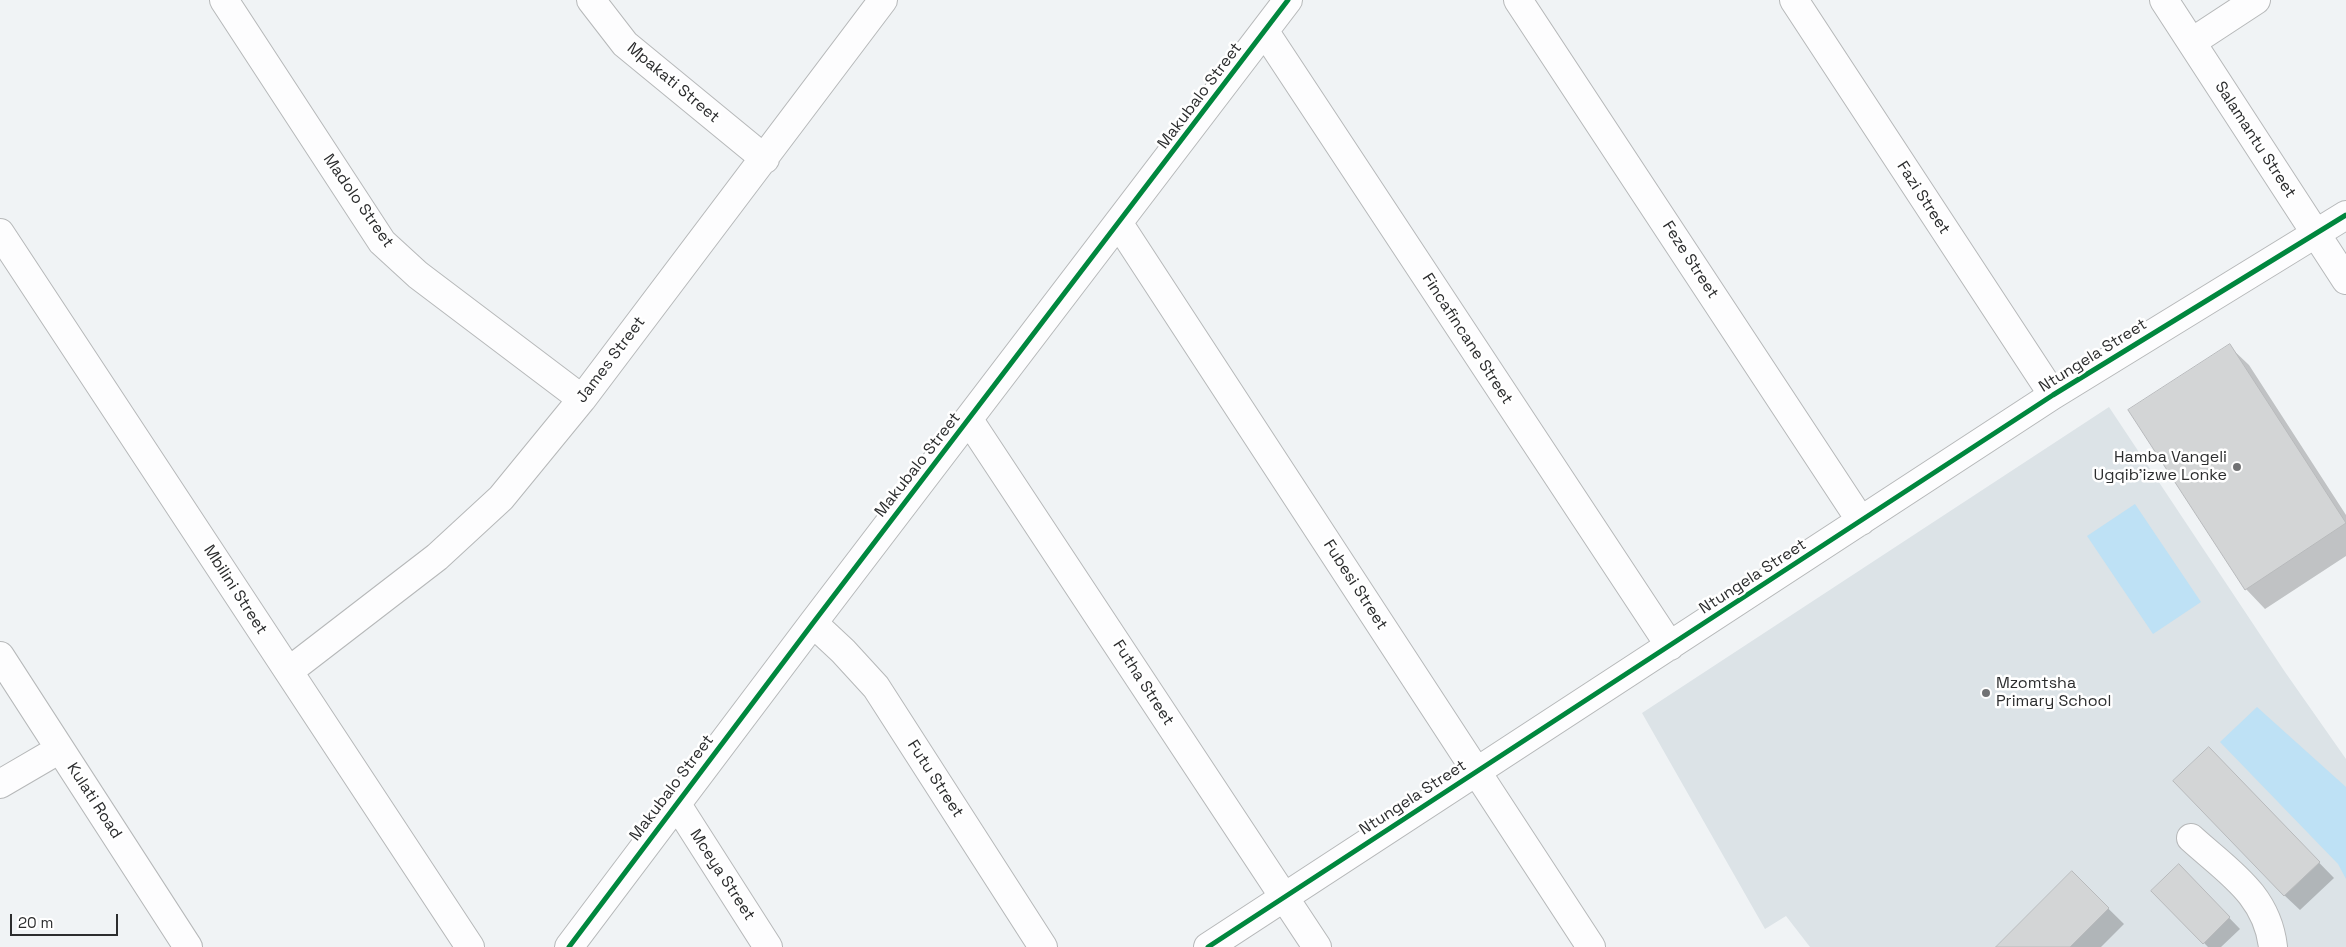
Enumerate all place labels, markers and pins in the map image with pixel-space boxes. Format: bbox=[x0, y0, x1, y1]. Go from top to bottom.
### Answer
place label: Hamba Vangeli Ugqib'izwe Lonke bbox=[2094, 448, 2227, 486]
marker: Hamba Vangeli Ugqib'izwe Lonke bbox=[2231, 461, 2243, 473]
place label: Mzomtsha Primary School bbox=[1996, 674, 2111, 712]
marker: Mzomtsha Primary School bbox=[1980, 687, 1992, 699]

